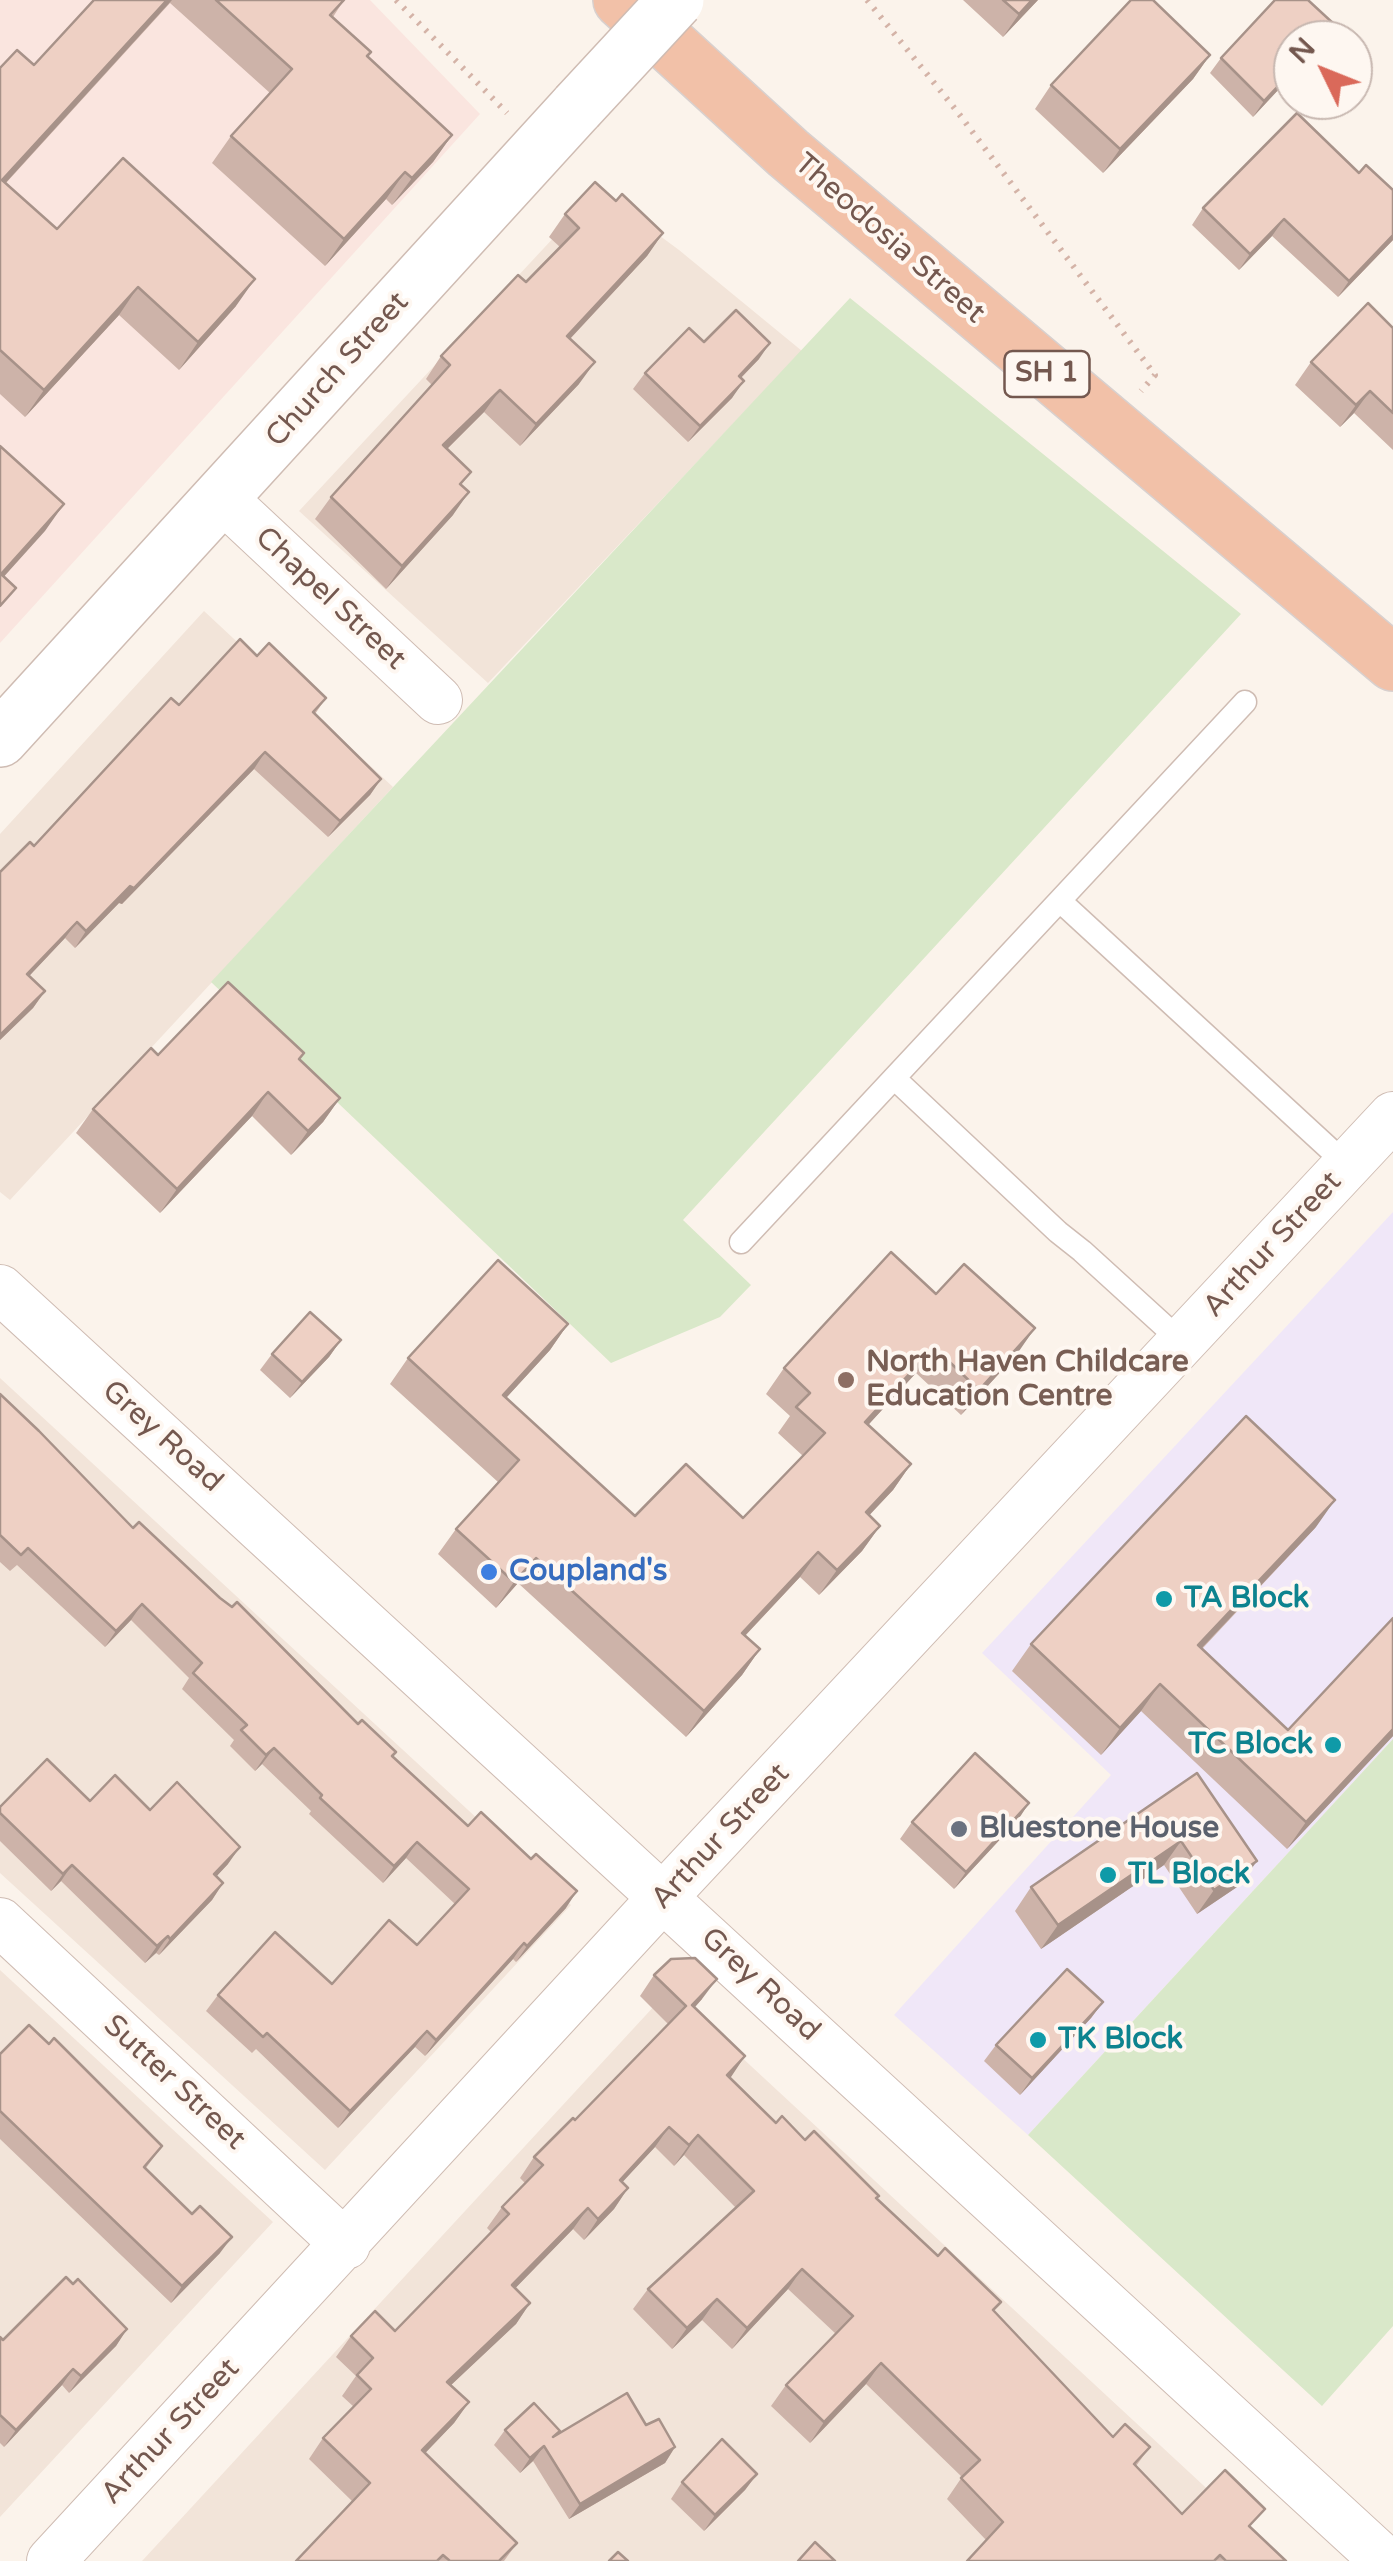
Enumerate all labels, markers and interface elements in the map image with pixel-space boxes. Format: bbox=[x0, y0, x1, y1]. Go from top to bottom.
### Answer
north arrow bbox=[1273, 20, 1373, 120]
text: N bbox=[1282, 31, 1323, 71]
street label: Theodosia Street bbox=[786, 146, 992, 332]
street label: Church Street bbox=[259, 285, 417, 455]
road number: SH 1 bbox=[1004, 351, 1090, 397]
street label: Chapel Street bbox=[247, 520, 413, 678]
street label: Arthur Street bbox=[1196, 1164, 1350, 1326]
place label: North Haven Childcare Education Centre bbox=[866, 1345, 1189, 1416]
marker: North Haven Childcare Education Centre bbox=[835, 1369, 857, 1391]
street label: Grey Road bbox=[94, 1373, 230, 1501]
place label: Coupland's bbox=[509, 1554, 667, 1590]
marker: Coupland's bbox=[478, 1561, 500, 1583]
place label: TA Block bbox=[1184, 1581, 1309, 1617]
marker: TA Block bbox=[1153, 1588, 1175, 1610]
place label: TC Block bbox=[1188, 1727, 1313, 1763]
marker: TC Block bbox=[1322, 1734, 1344, 1756]
street label: Arthur Street bbox=[644, 1756, 798, 1918]
place label: Bluestone House bbox=[979, 1811, 1219, 1847]
marker: Bluestone House bbox=[948, 1818, 970, 1840]
place label: TL Block bbox=[1128, 1857, 1250, 1893]
marker: TL Block bbox=[1097, 1864, 1119, 1886]
street label: Grey Road bbox=[693, 1921, 827, 2049]
street label: Sutter Street bbox=[95, 2008, 253, 2158]
place label: TK Block bbox=[1058, 2022, 1183, 2058]
marker: TK Block bbox=[1027, 2029, 1049, 2051]
street label: Arthur Street bbox=[94, 2351, 248, 2513]

